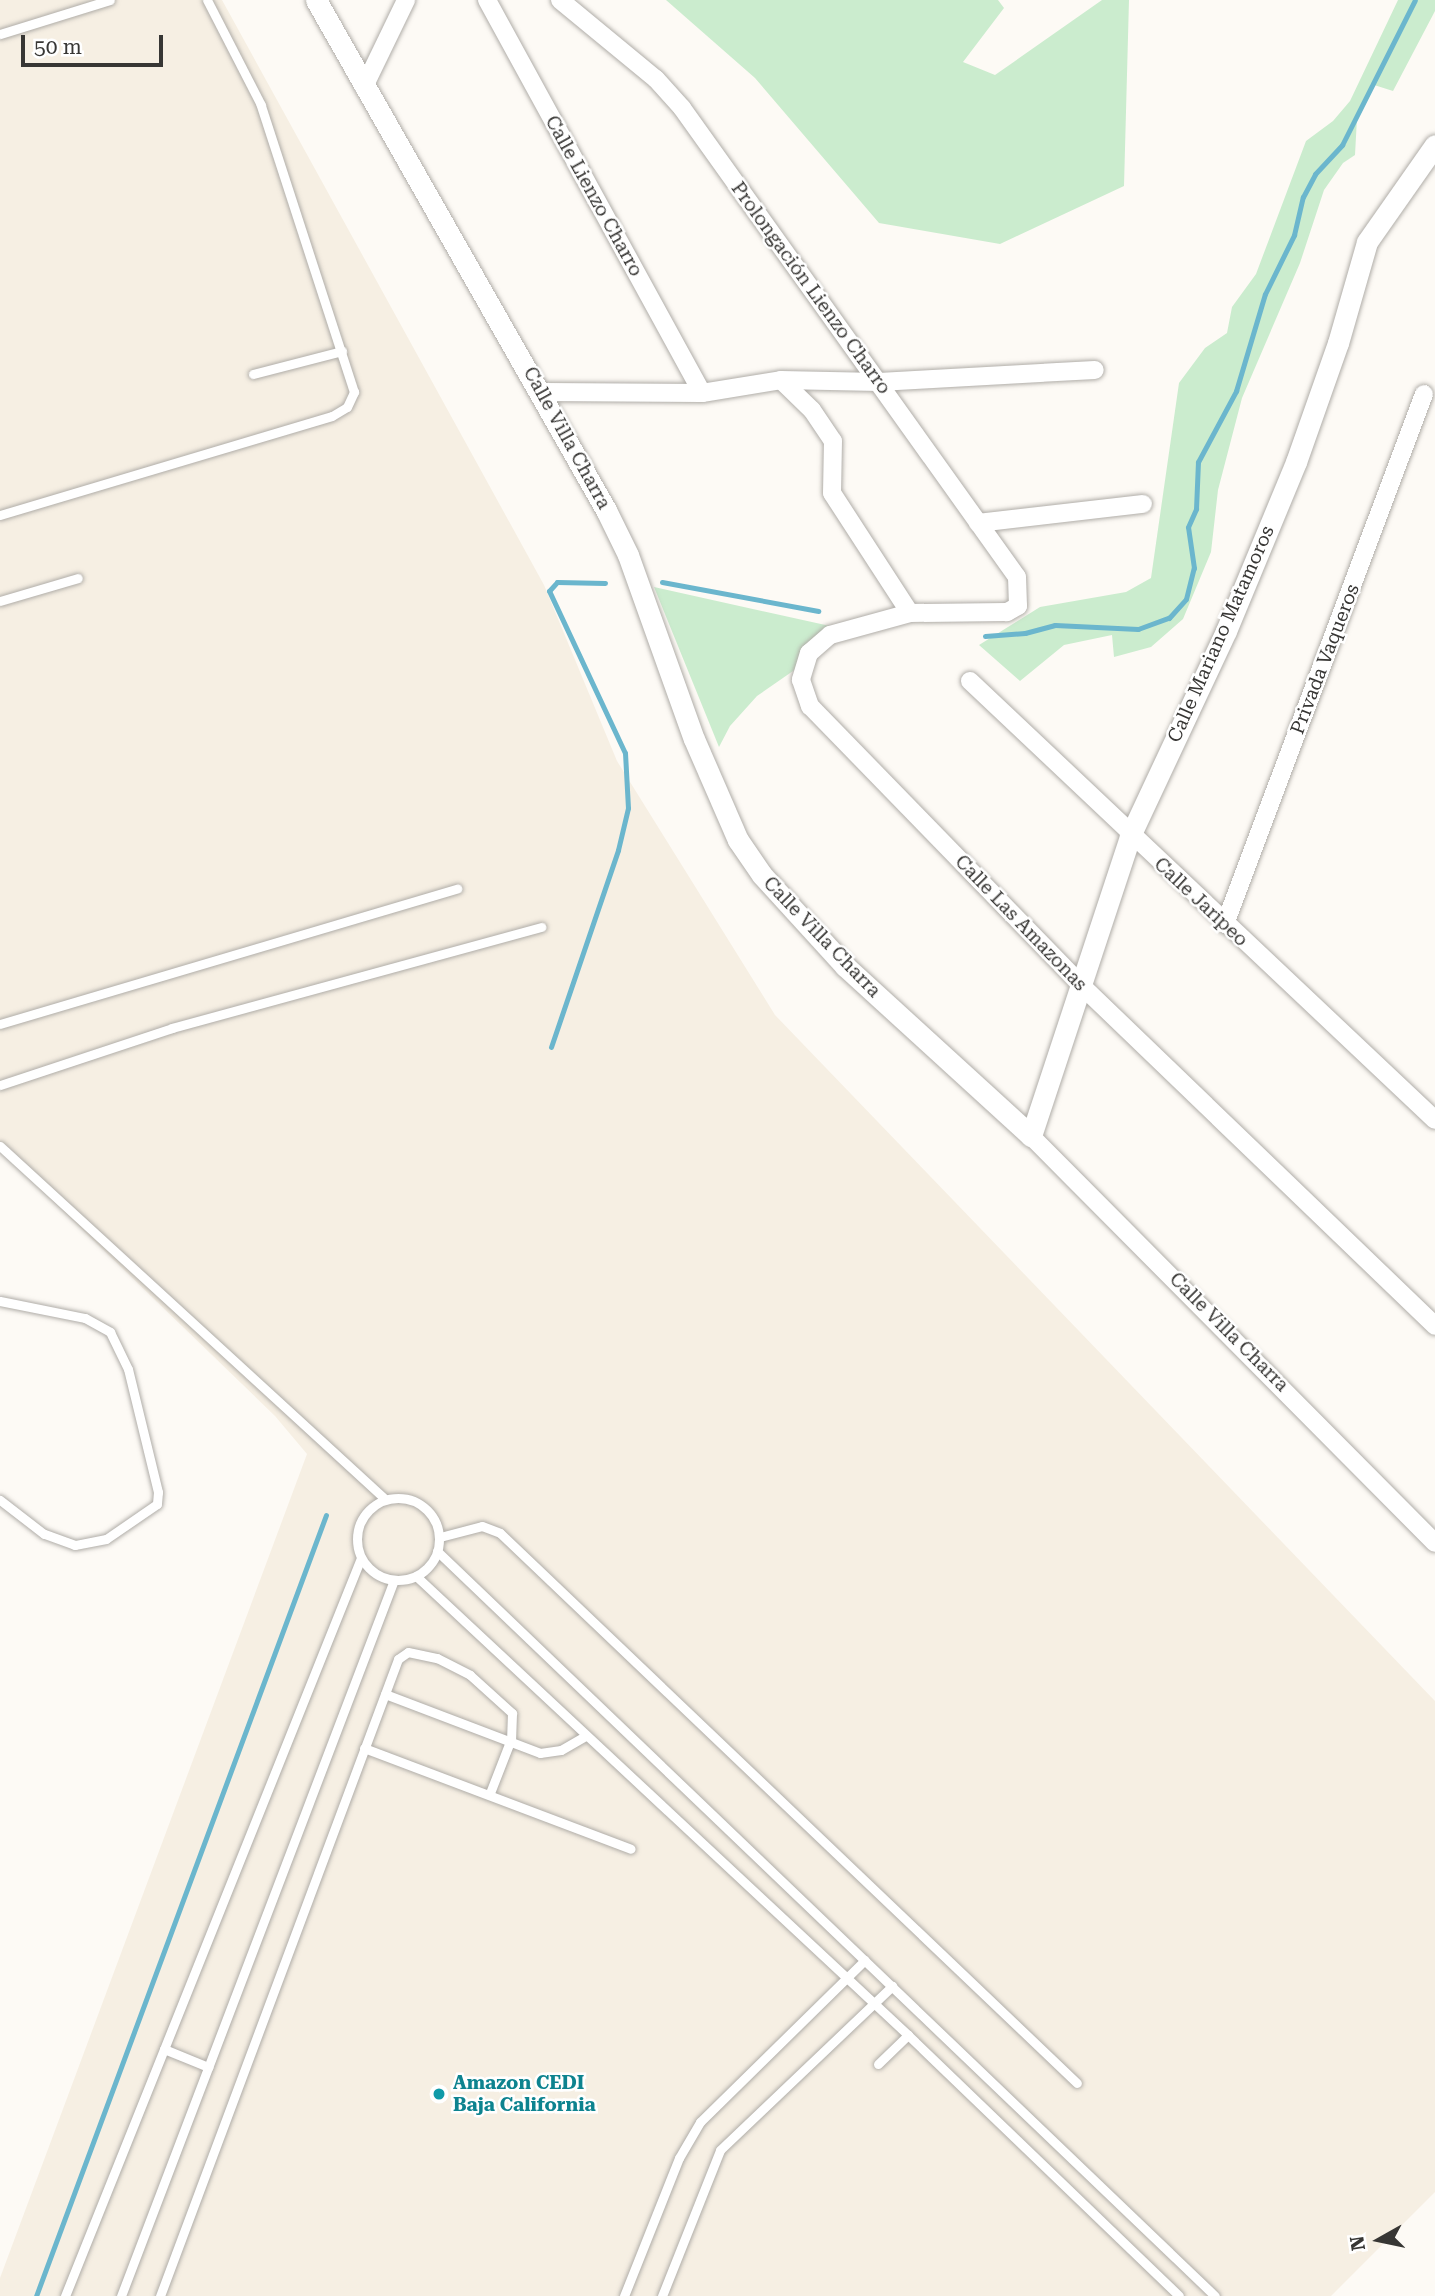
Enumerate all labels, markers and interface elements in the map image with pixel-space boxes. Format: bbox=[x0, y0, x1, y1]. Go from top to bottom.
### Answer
scale bar bbox=[24, 21, 166, 65]
text: 50 m bbox=[34, 35, 82, 59]
street label: Calle Lienzo Charro bbox=[540, 112, 648, 280]
street label: Prolongación Lienzo Charro bbox=[726, 178, 896, 398]
street label: Calle Villa Charra bbox=[518, 363, 616, 513]
street label: Calle Mariano Matamoros bbox=[1163, 522, 1279, 746]
street label: Privada Vaqueros bbox=[1286, 581, 1364, 737]
street label: Calle Las Amazonas bbox=[950, 850, 1092, 996]
street label: Calle Jaripeo bbox=[1149, 853, 1253, 951]
street label: Calle Villa Charra bbox=[759, 872, 885, 1002]
street label: Calle Villa Charra bbox=[1165, 1268, 1293, 1396]
place label: Amazon CEDI Baja California bbox=[453, 2072, 596, 2116]
marker: Amazon CEDI Baja California bbox=[431, 2086, 447, 2102]
north arrow bbox=[1344, 2205, 1414, 2275]
text: N bbox=[1345, 2234, 1370, 2252]

